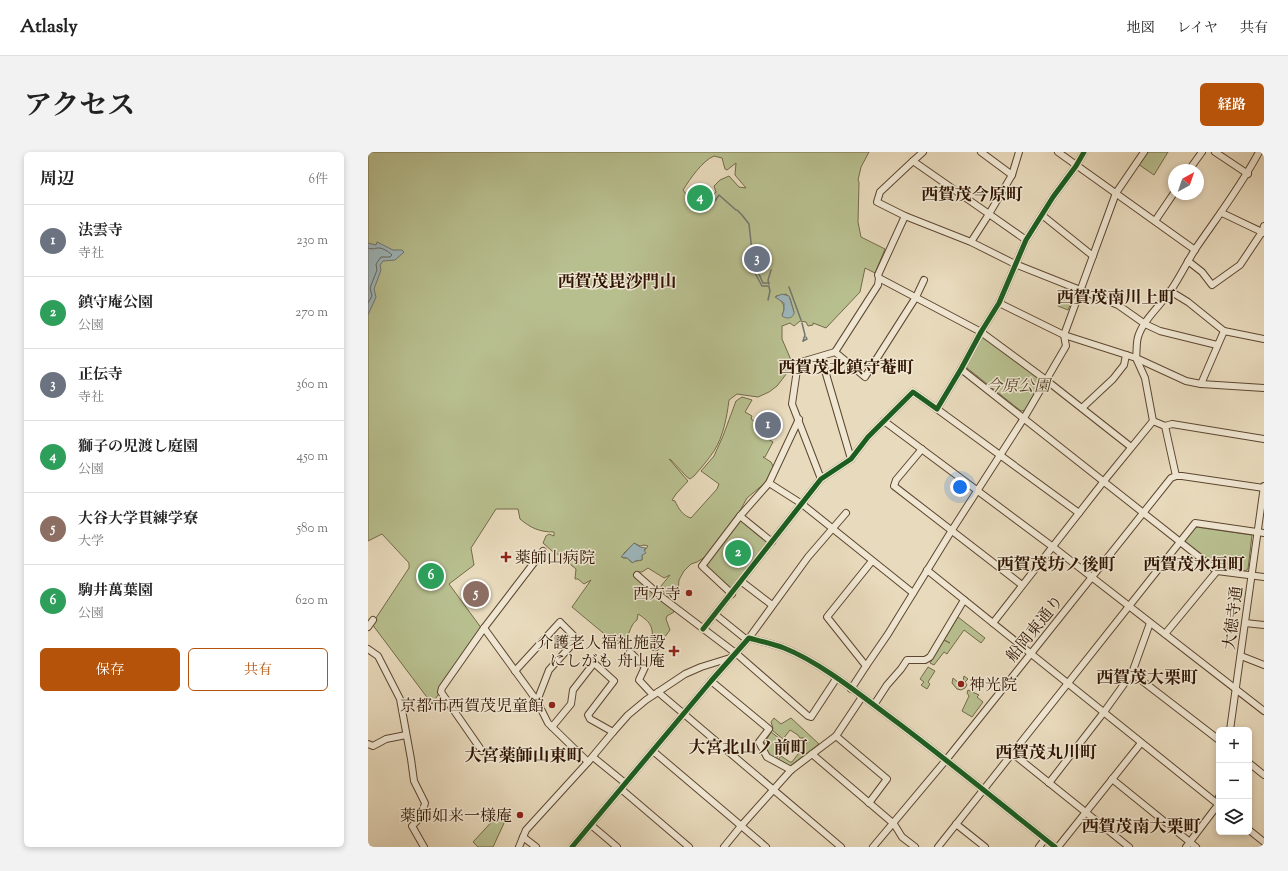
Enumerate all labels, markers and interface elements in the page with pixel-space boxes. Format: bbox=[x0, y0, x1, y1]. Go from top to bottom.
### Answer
text: Atlasly bbox=[20, 14, 78, 41]
text: 地図 bbox=[1127, 19, 1155, 39]
text: レイヤ bbox=[1177, 19, 1218, 39]
text: 共有 bbox=[1240, 19, 1268, 39]
button: 経路 bbox=[1200, 83, 1264, 126]
text: アクセス bbox=[24, 87, 135, 127]
north arrow bbox=[1168, 164, 1204, 200]
text: 周辺 bbox=[40, 168, 74, 192]
text: 6件 bbox=[309, 171, 328, 189]
pin: 4 bbox=[687, 183, 713, 213]
district label: 西賀茂今原町 bbox=[921, 184, 1023, 208]
text: 法雲寺 bbox=[78, 221, 123, 242]
text: 1 bbox=[51, 232, 55, 250]
text: 230 m bbox=[296, 232, 328, 250]
pin: 3 bbox=[744, 244, 770, 274]
text: 寺社 bbox=[78, 245, 104, 263]
district label: 西賀茂毘沙門山 bbox=[558, 271, 677, 295]
district label: 西賀茂南川上町 bbox=[1057, 287, 1176, 311]
text: 鎮守庵公園 bbox=[78, 293, 153, 314]
text: 2 bbox=[50, 304, 56, 322]
text: 270 m bbox=[295, 304, 328, 322]
text: 公園 bbox=[78, 317, 104, 335]
district label: 西賀茂北鎮守菴町 bbox=[778, 357, 914, 381]
text: 正伝寺 bbox=[78, 365, 123, 386]
text: 3 bbox=[50, 376, 56, 394]
text: 360 m bbox=[296, 376, 328, 394]
park label: 今原公園 bbox=[986, 376, 1053, 399]
text: 寺社 bbox=[78, 389, 104, 407]
pin: 1 bbox=[755, 410, 781, 440]
text: 獅子の児渡し庭園 bbox=[78, 437, 198, 458]
text: 4 bbox=[50, 448, 56, 466]
text: 450 m bbox=[297, 448, 328, 466]
text: 公園 bbox=[78, 461, 104, 479]
your location bbox=[950, 477, 970, 497]
text: 大谷大学貫練学寮 bbox=[78, 509, 198, 530]
text: 5 bbox=[51, 520, 55, 538]
text: 580 m bbox=[297, 520, 328, 538]
text: 大学 bbox=[78, 533, 104, 551]
pin: 2 bbox=[725, 538, 751, 568]
place label: 薬師山病院 bbox=[515, 548, 595, 571]
marker: 薬師山病院 bbox=[500, 551, 512, 563]
district label: 西賀茂坊ノ後町 bbox=[997, 554, 1116, 578]
district label: 西賀茂水垣町 bbox=[1143, 554, 1245, 578]
pin: 6 bbox=[418, 561, 444, 591]
pin: 5 bbox=[463, 579, 489, 609]
text: 駒井萬葉園 bbox=[78, 581, 153, 602]
place label: 西方寺 bbox=[633, 584, 681, 607]
street label: 大徳寺通 bbox=[1219, 585, 1250, 651]
marker: 西方寺 bbox=[684, 588, 694, 598]
street label: 船岡東通り bbox=[1002, 591, 1070, 668]
text: 6 bbox=[50, 592, 56, 610]
text: 620 m bbox=[295, 592, 328, 610]
text: 公園 bbox=[78, 605, 104, 623]
place label: 介護老人福祉施設 にしがも 舟山庵 bbox=[537, 633, 665, 674]
marker: 介護老人福祉施設 にしがも 舟山庵 bbox=[668, 645, 680, 657]
button: 保存 bbox=[40, 648, 180, 691]
button: 共有 bbox=[188, 648, 328, 691]
district label: 西賀茂大栗町 bbox=[1096, 667, 1198, 691]
place label: 神光院 bbox=[969, 675, 1017, 698]
marker: 神光院 bbox=[956, 679, 966, 689]
place label: 京都市西賀茂児童館 bbox=[400, 696, 544, 719]
marker: 京都市西賀茂児童館 bbox=[547, 700, 557, 710]
map controls bbox=[1216, 727, 1252, 835]
button: + bbox=[1216, 727, 1252, 763]
district label: 大宮北山ノ前町 bbox=[689, 737, 808, 761]
district label: 西賀茂丸川町 bbox=[995, 742, 1097, 766]
district label: 大宮薬師山東町 bbox=[465, 745, 584, 769]
button: − bbox=[1216, 763, 1252, 799]
button: layers bbox=[1216, 799, 1252, 835]
place label: 薬師如来一様庵 bbox=[400, 806, 512, 829]
marker: 薬師如来一様庵 bbox=[515, 810, 525, 820]
district label: 西賀茂南大栗町 bbox=[1082, 816, 1201, 840]

